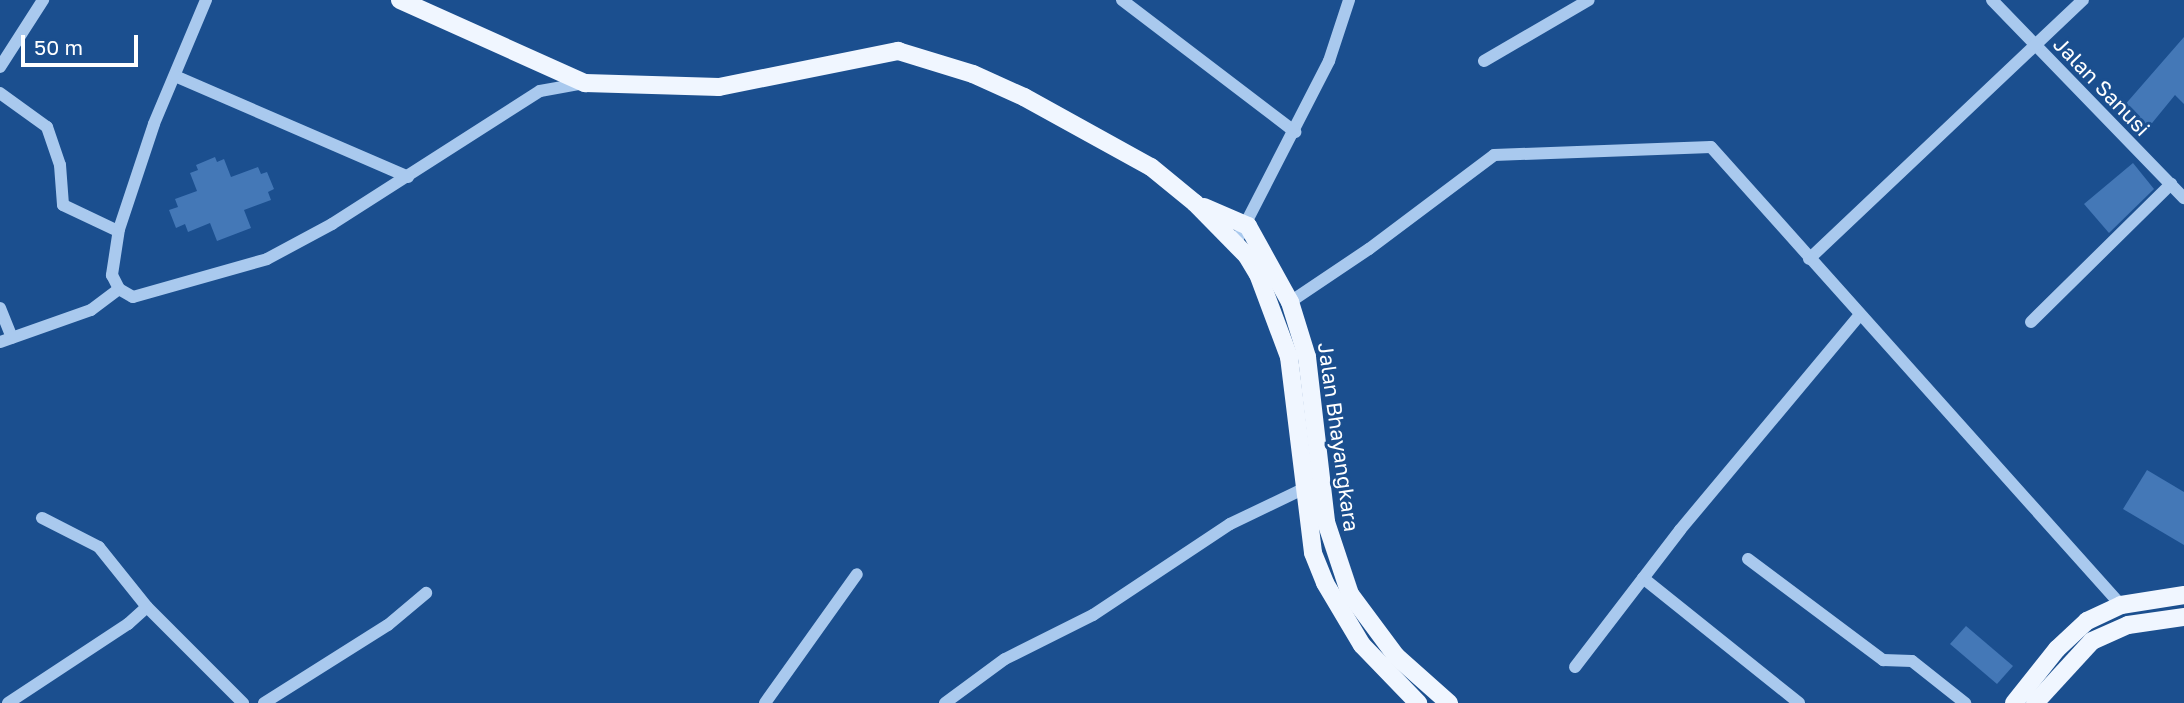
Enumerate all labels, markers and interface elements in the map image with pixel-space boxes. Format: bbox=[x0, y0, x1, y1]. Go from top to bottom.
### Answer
scale bar bbox=[24, 21, 142, 65]
street label: Jalan Sanusi bbox=[2048, 31, 2156, 141]
text: 50 m bbox=[34, 34, 83, 60]
street label: Jalan Bhayangkara bbox=[1313, 341, 1365, 533]

